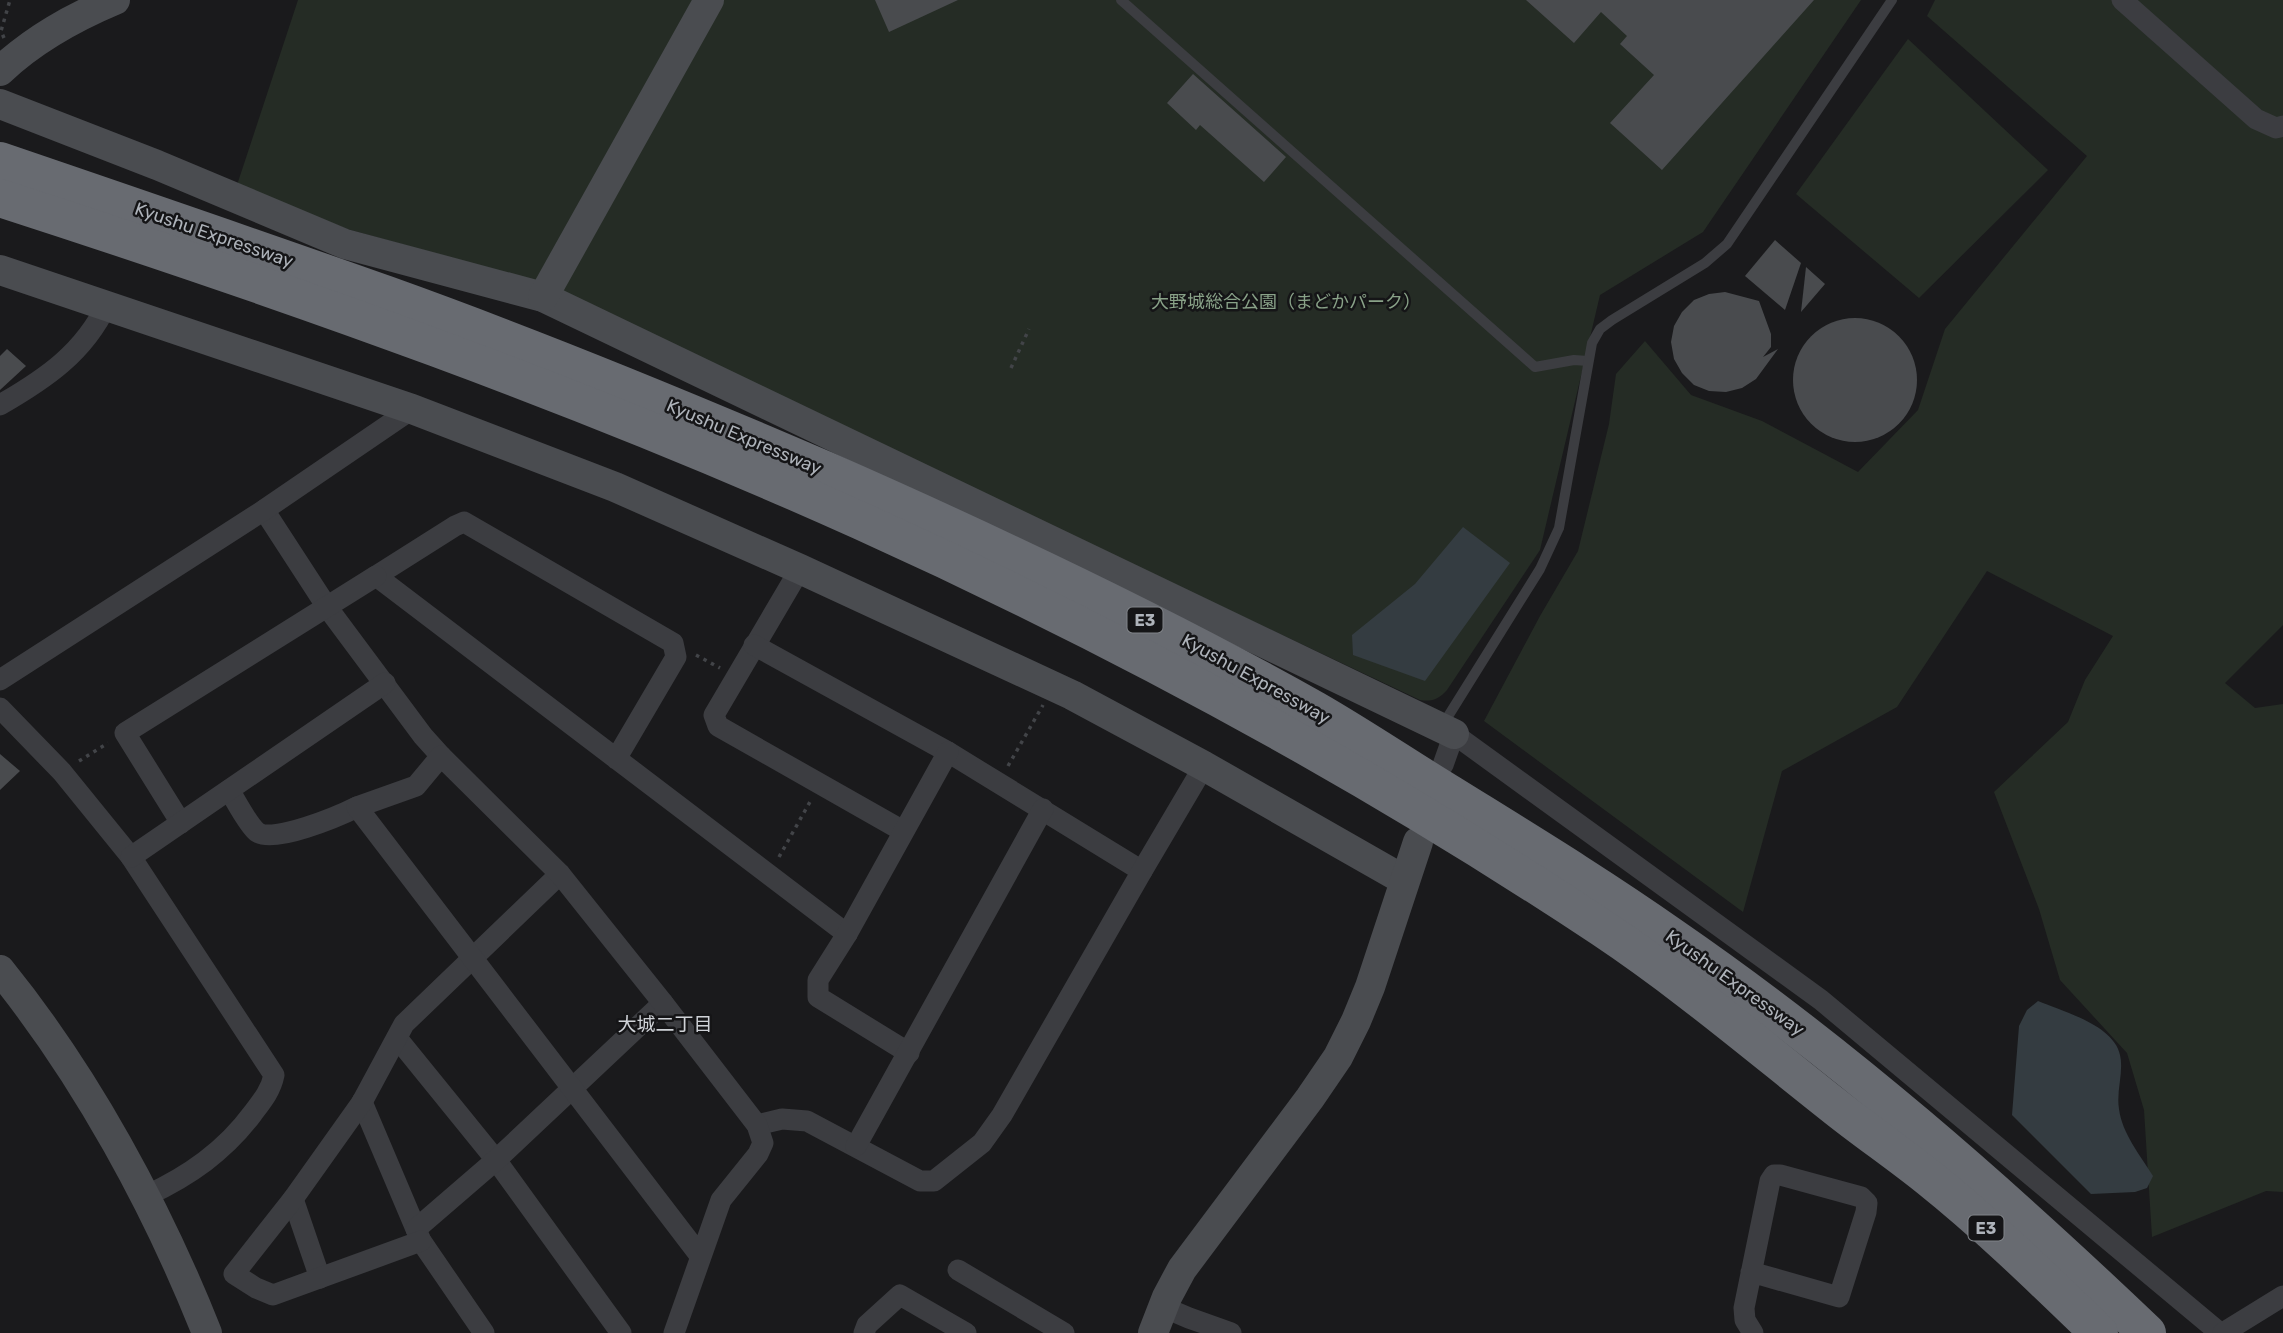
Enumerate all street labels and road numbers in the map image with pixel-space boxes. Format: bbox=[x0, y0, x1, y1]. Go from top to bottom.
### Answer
street label: Kyushu Expressway bbox=[132, 198, 296, 272]
street label: Kyushu Expressway bbox=[663, 394, 825, 480]
road number: E3 bbox=[1128, 608, 1162, 632]
street label: Kyushu Expressway bbox=[1178, 629, 1334, 729]
street label: Kyushu Expressway bbox=[1661, 925, 1809, 1041]
road number: E3 bbox=[1968, 1216, 2004, 1240]

